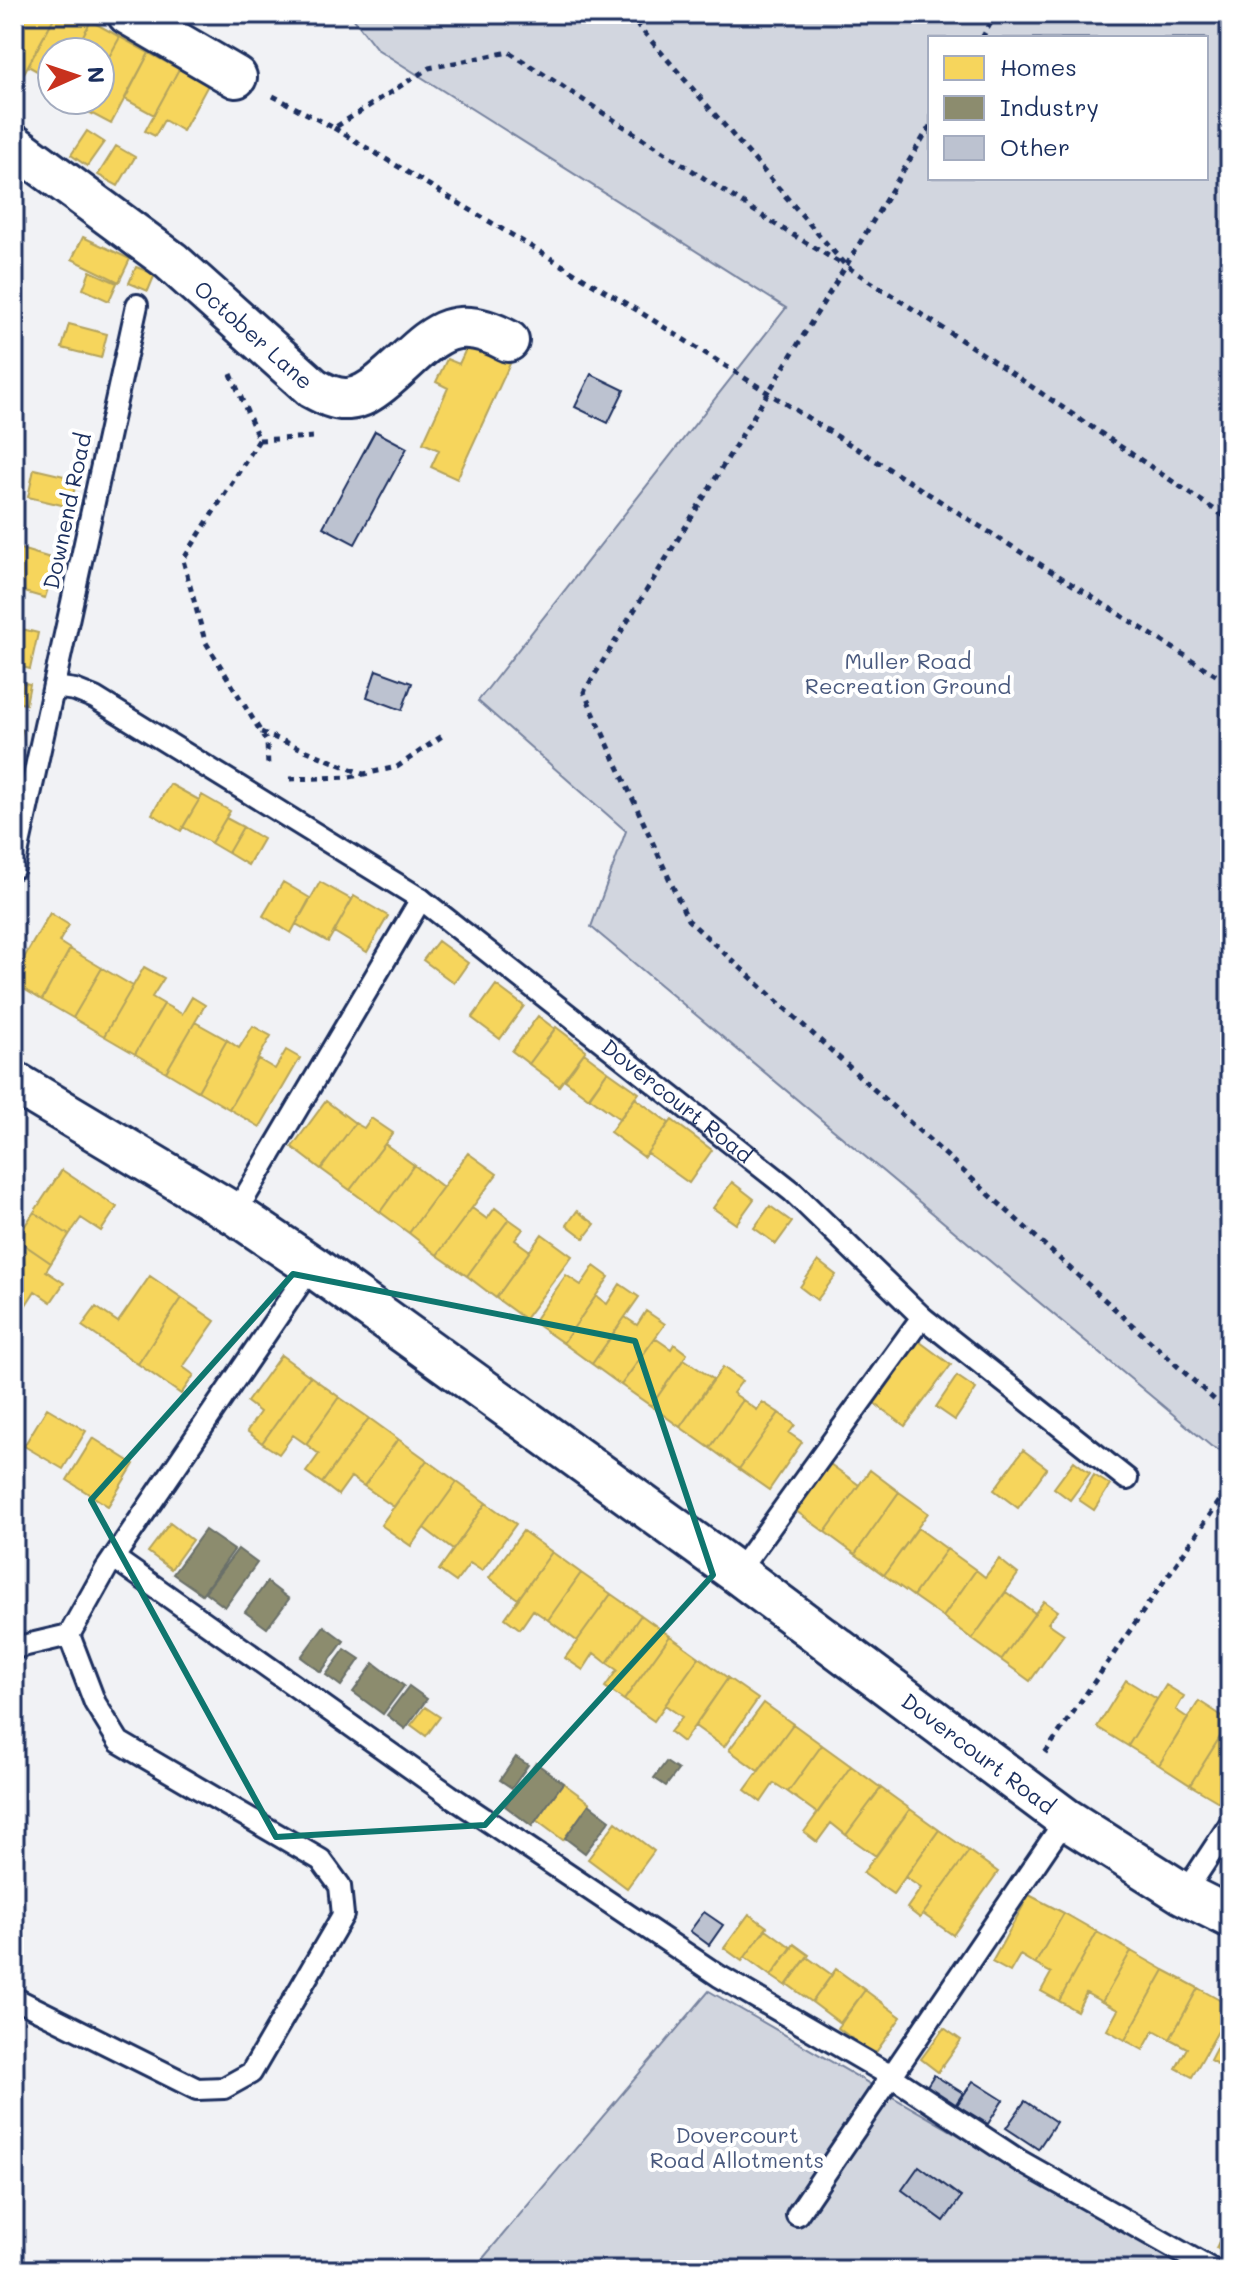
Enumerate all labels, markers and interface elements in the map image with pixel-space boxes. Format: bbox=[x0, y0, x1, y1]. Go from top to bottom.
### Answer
north arrow bbox=[36, 36, 116, 116]
legend bbox=[928, 36, 1208, 180]
text: Homes bbox=[1000, 51, 1077, 82]
text: N bbox=[82, 66, 111, 84]
text: Industry bbox=[1000, 91, 1099, 122]
text: Other bbox=[1000, 131, 1070, 162]
street label: October Lane bbox=[188, 274, 319, 395]
street label: Downend Road bbox=[36, 430, 97, 592]
park label: Muller Road Recreation Ground bbox=[805, 646, 1011, 700]
street label: Dovercourt Road bbox=[596, 1032, 759, 1169]
street label: Dovercourt Road bbox=[896, 1686, 1062, 1820]
park label: Dovercourt Road Allotments bbox=[650, 2120, 824, 2174]

